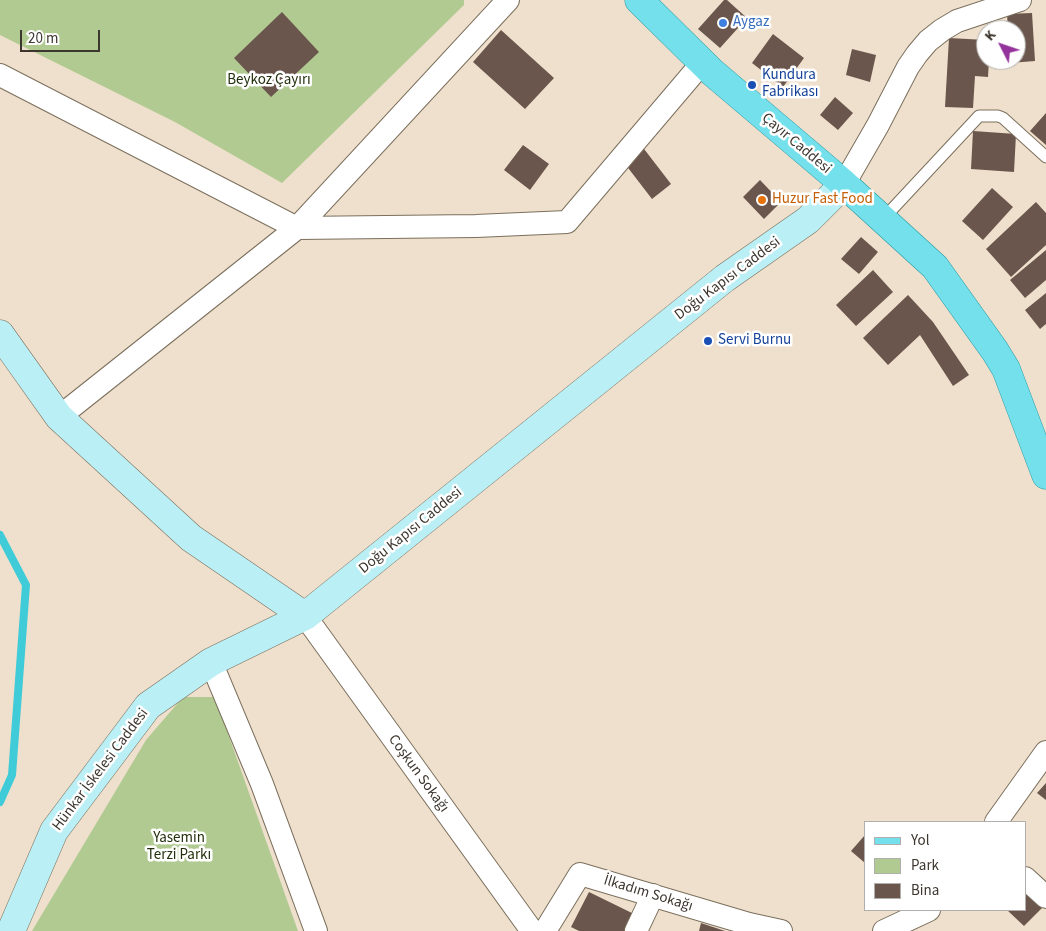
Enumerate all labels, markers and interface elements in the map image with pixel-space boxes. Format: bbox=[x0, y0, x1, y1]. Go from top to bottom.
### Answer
place label: Aygaz bbox=[733, 14, 769, 32]
marker: Aygaz bbox=[717, 17, 729, 29]
scale bar bbox=[22, 20, 102, 52]
north arrow bbox=[976, 20, 1026, 70]
text: K bbox=[980, 26, 1001, 46]
text: 20 m bbox=[28, 28, 58, 49]
place label: Kundura Fabrikası bbox=[762, 67, 818, 102]
park label: Beykoz Çayırı bbox=[227, 72, 311, 90]
marker: Kundura Fabrikası bbox=[746, 79, 758, 91]
street label: Çayır Caddesi bbox=[758, 110, 834, 178]
place label: Huzur Fast Food bbox=[772, 191, 873, 209]
marker: Huzur Fast Food bbox=[756, 194, 768, 206]
street label: Doğu Kapısı Caddesi bbox=[672, 233, 784, 325]
place label: Servi Burnu bbox=[718, 332, 791, 350]
marker: Servi Burnu bbox=[702, 335, 714, 347]
street label: Doğu Kapısı Caddesi bbox=[356, 484, 466, 578]
street label: Hünkar İskelesi Caddesi bbox=[49, 705, 153, 835]
street label: Coşkun Sokağı bbox=[384, 732, 452, 816]
legend bbox=[864, 821, 1026, 911]
park label: Yasemin Terzi Parkı bbox=[147, 830, 211, 865]
text: Yol bbox=[911, 830, 929, 851]
text: Park bbox=[911, 855, 939, 876]
street label: İlkadım Sokağı bbox=[601, 872, 695, 916]
text: Bina bbox=[911, 880, 939, 901]

